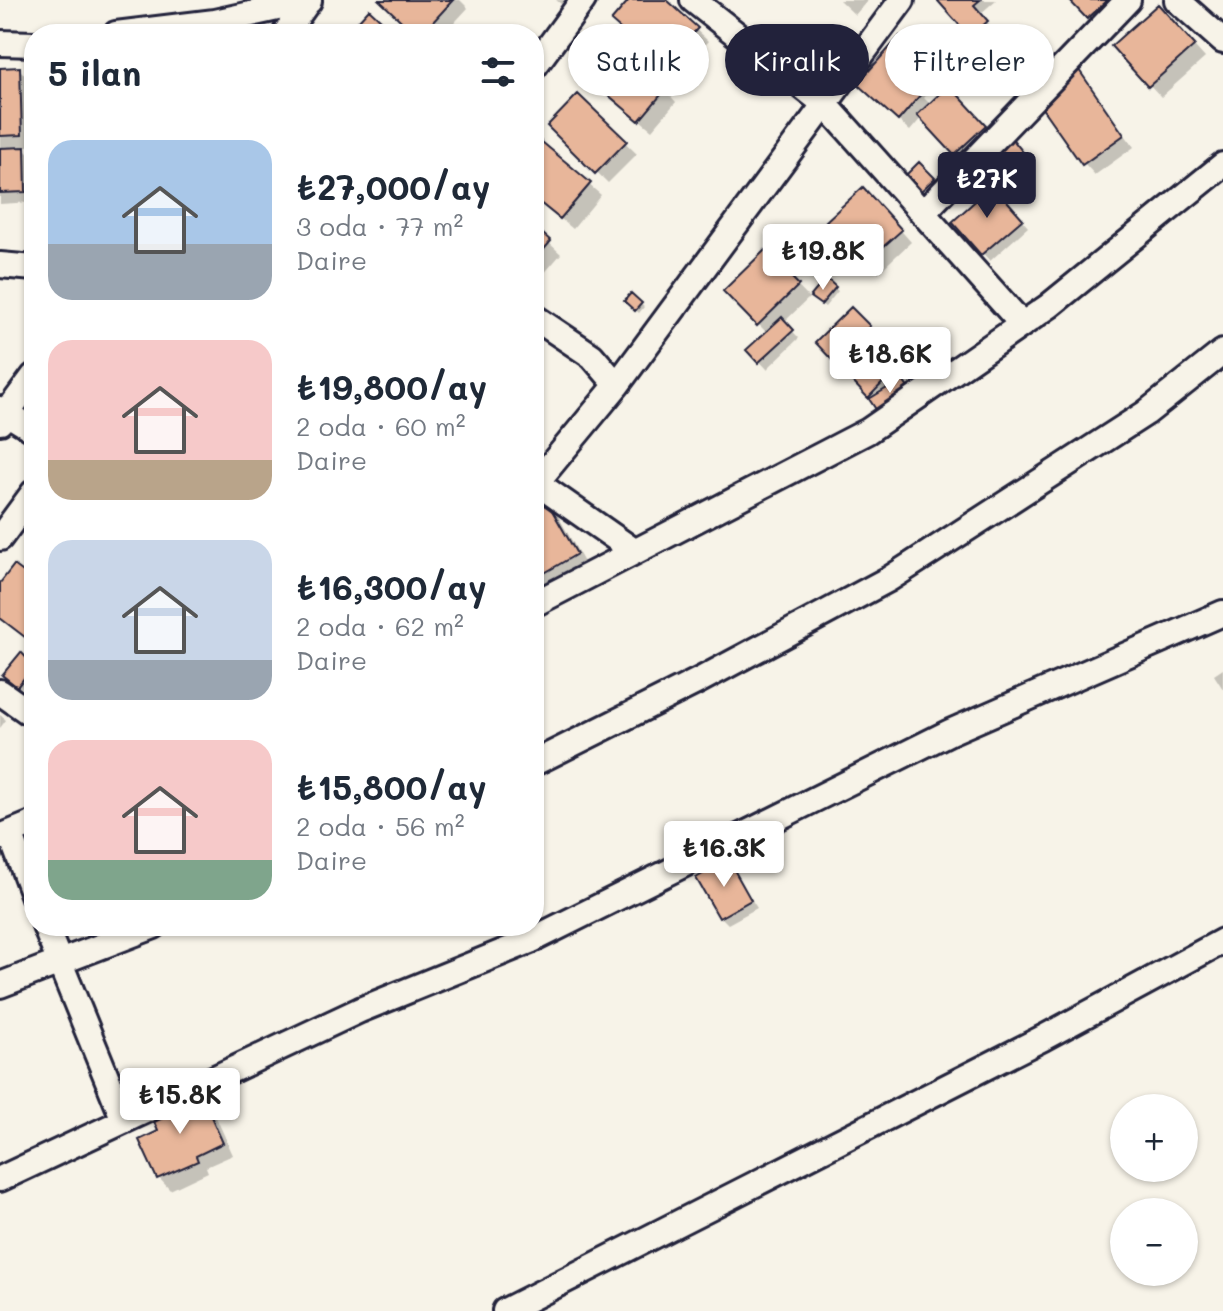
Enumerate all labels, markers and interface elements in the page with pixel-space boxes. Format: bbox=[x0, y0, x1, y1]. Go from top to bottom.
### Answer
chip: Satılık bbox=[568, 24, 709, 96]
chip: Kiralık bbox=[725, 24, 869, 96]
chip: Filtreler bbox=[885, 24, 1054, 96]
text: 5 ilan bbox=[48, 50, 141, 95]
icon: filters bbox=[476, 50, 520, 94]
pin: ₺27K bbox=[940, 152, 1034, 220]
text: ₺27K bbox=[956, 161, 1018, 195]
text: ₺27,000/ay bbox=[296, 164, 490, 209]
icon: home bbox=[112, 172, 208, 268]
text: 3 oda · 77 m² bbox=[296, 209, 463, 243]
pin: ₺19.8K bbox=[758, 224, 888, 292]
text: ₺19.8K bbox=[781, 233, 865, 267]
text: Daire bbox=[296, 243, 367, 277]
pin: ₺18.6K bbox=[825, 327, 955, 395]
text: ₺18.6K bbox=[848, 336, 932, 370]
text: ₺19,800/ay bbox=[296, 364, 487, 409]
icon: home bbox=[112, 372, 208, 468]
text: 2 oda · 60 m² bbox=[296, 409, 466, 443]
text: Daire bbox=[296, 443, 367, 477]
text: ₺16,300/ay bbox=[296, 564, 487, 609]
icon: home bbox=[112, 572, 208, 668]
text: 2 oda · 62 m² bbox=[296, 609, 464, 643]
text: Daire bbox=[296, 643, 367, 677]
text: ₺15,800/ay bbox=[296, 764, 487, 809]
icon: home bbox=[112, 772, 208, 868]
text: 2 oda · 56 m² bbox=[296, 809, 465, 843]
pin: ₺16.3K bbox=[659, 821, 789, 889]
text: ₺16.3K bbox=[682, 830, 766, 864]
text: Daire bbox=[296, 843, 367, 877]
pin: ₺15.8K bbox=[115, 1068, 245, 1136]
text: ₺15.8K bbox=[138, 1077, 222, 1111]
map controls bbox=[1110, 1094, 1198, 1286]
button: + bbox=[1110, 1094, 1198, 1182]
button: − bbox=[1110, 1198, 1198, 1286]

